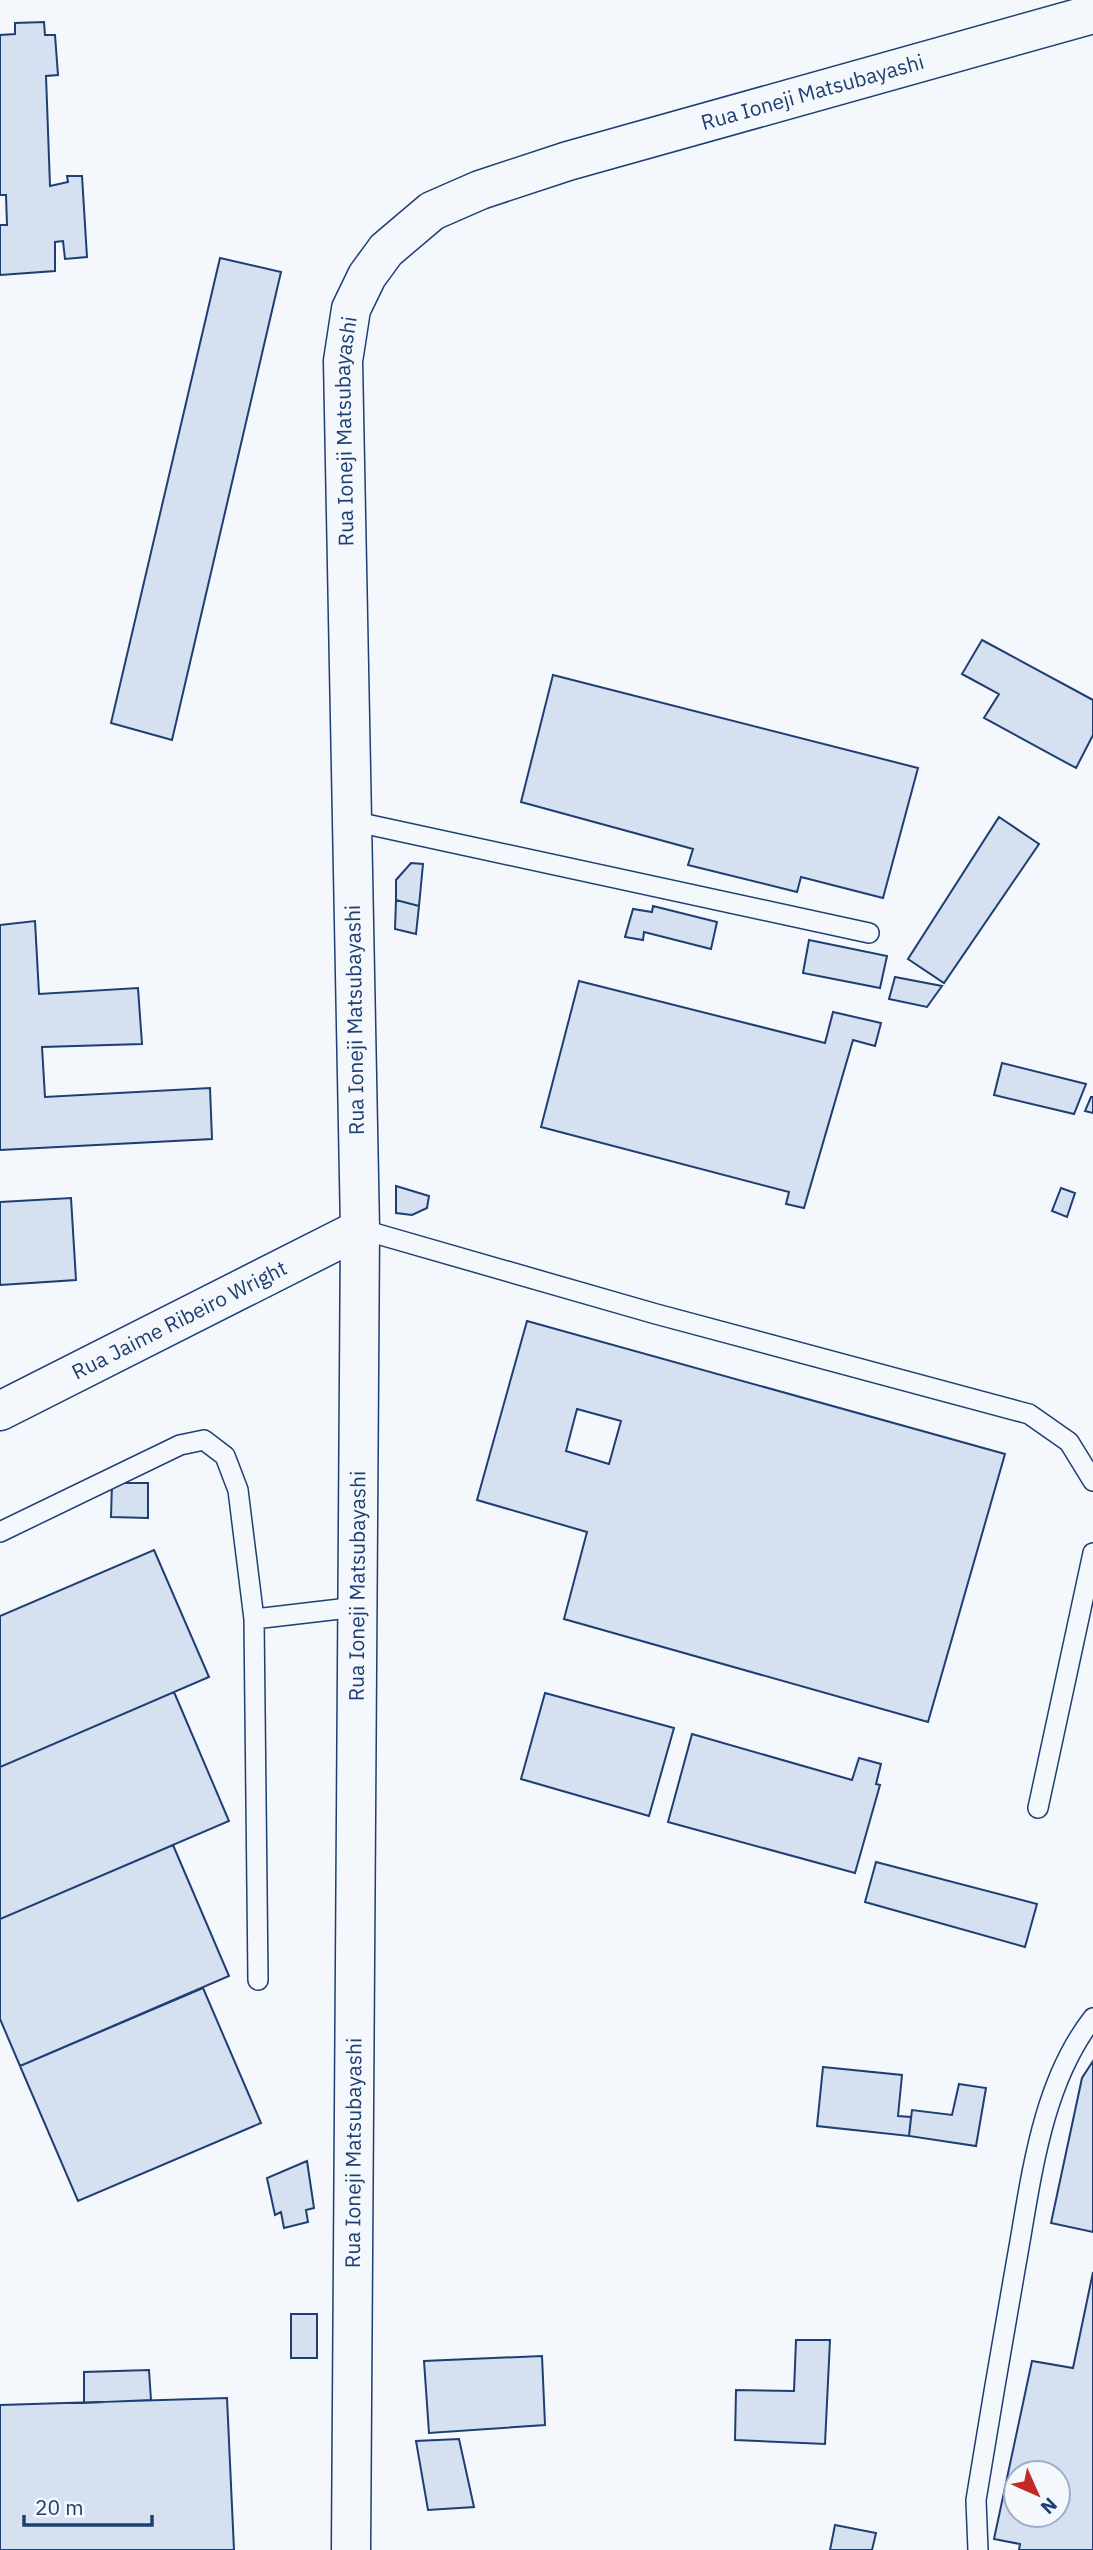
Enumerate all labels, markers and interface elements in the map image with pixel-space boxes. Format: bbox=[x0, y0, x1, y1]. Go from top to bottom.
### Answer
street label: Rua Ioneji Matsubayashi bbox=[698, 47, 927, 136]
street label: Rua Ioneji Matsubayashi bbox=[328, 314, 363, 547]
street label: Rua Ioneji Matsubayashi bbox=[338, 905, 370, 1135]
street label: Rua Jaime Ribeiro Wright bbox=[67, 1253, 291, 1385]
street label: Rua Ioneji Matsubayashi bbox=[342, 1471, 371, 1701]
street label: Rua Ioneji Matsubayashi bbox=[338, 2038, 367, 2268]
north arrow bbox=[1002, 2459, 1072, 2529]
scale bar bbox=[24, 2484, 152, 2528]
text: 20 m bbox=[35, 2493, 84, 2521]
text: N bbox=[1036, 2493, 1062, 2519]

